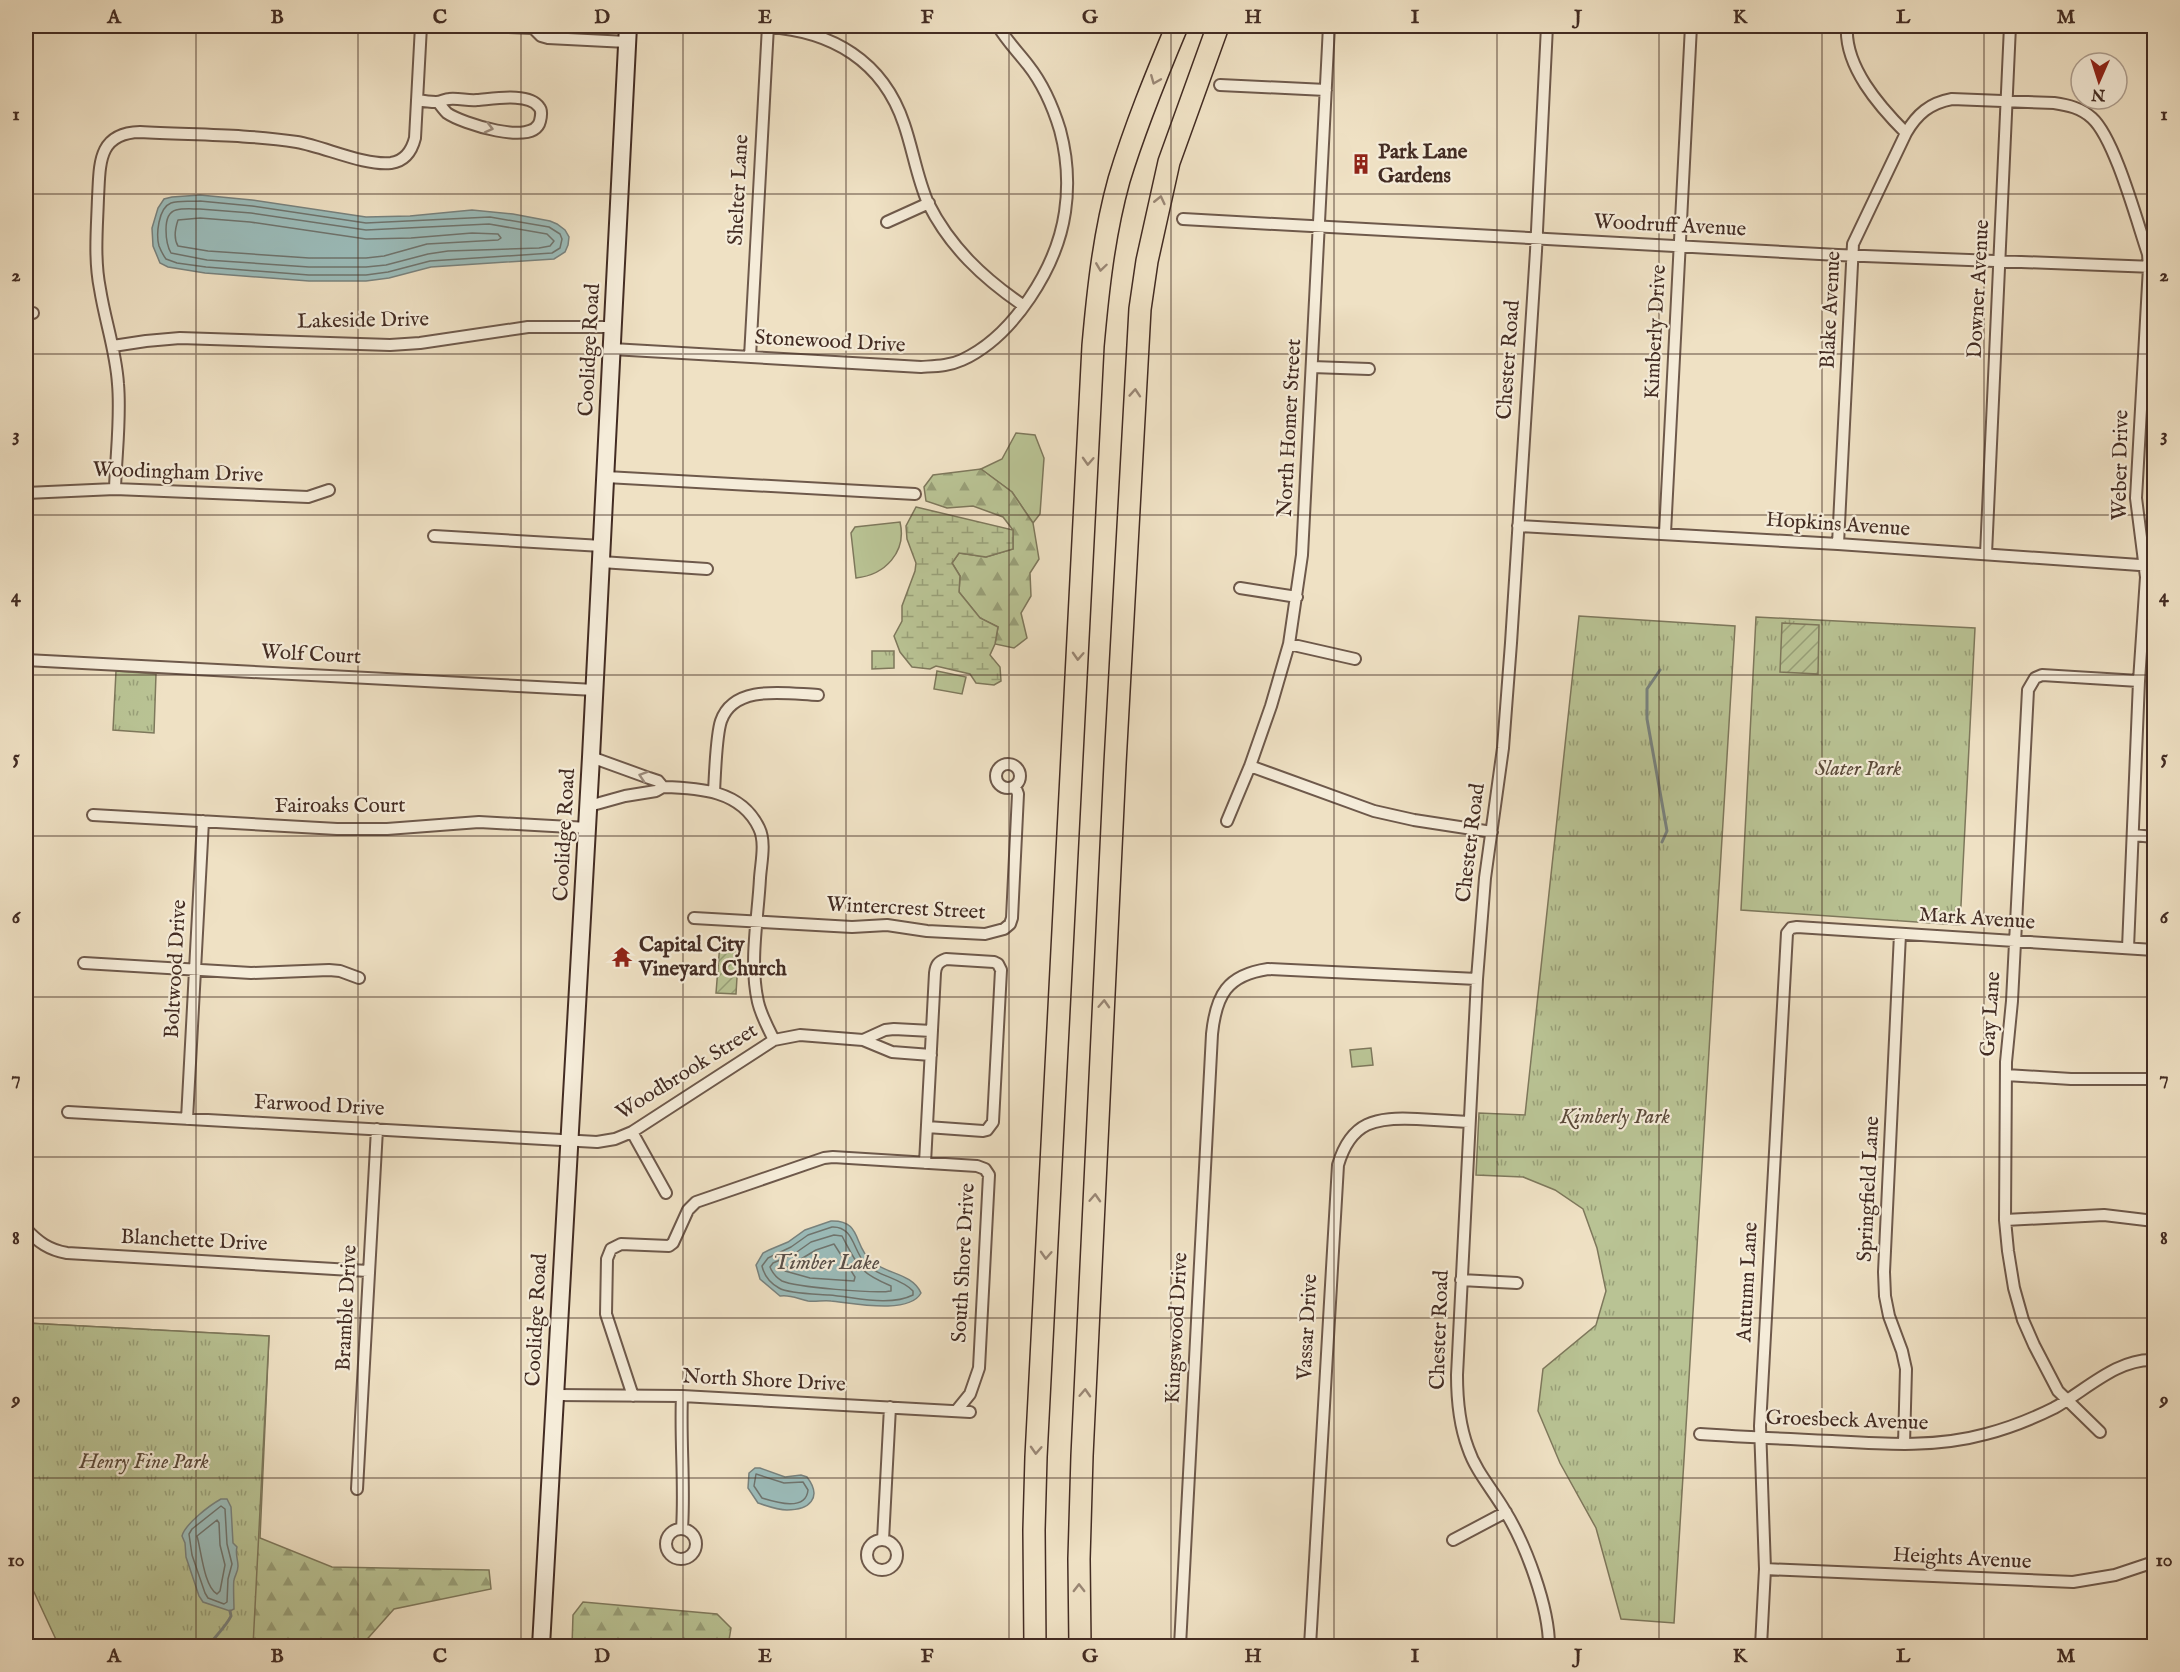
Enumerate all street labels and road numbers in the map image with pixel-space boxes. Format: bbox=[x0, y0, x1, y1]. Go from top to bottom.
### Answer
street label: Shelter Lane bbox=[723, 133, 755, 246]
street label: Woodruff Avenue bbox=[1593, 209, 1747, 243]
street label: Downer Avenue bbox=[1962, 219, 1996, 359]
street label: Blake Avenue bbox=[1814, 250, 1848, 370]
street label: Kimberly Drive bbox=[1639, 264, 1673, 400]
street label: Coolidge Road bbox=[573, 282, 607, 417]
street label: Chester Road bbox=[1491, 299, 1527, 421]
street label: Lakeside Drive bbox=[297, 306, 430, 336]
street label: Stonewood Drive bbox=[754, 325, 906, 359]
street label: North Homer Street bbox=[1272, 338, 1308, 518]
street label: Weber Drive bbox=[2107, 409, 2135, 521]
street label: Woodingham Drive bbox=[92, 457, 264, 489]
street label: Hopkins Avenue bbox=[1765, 506, 1911, 544]
street label: Wolf Court bbox=[260, 639, 362, 671]
street label: Coolidge Road bbox=[548, 767, 582, 902]
street label: Chester Road bbox=[1450, 781, 1492, 904]
street label: Fairoaks Court bbox=[274, 793, 406, 820]
street label: Wintercrest Street bbox=[826, 891, 986, 927]
street label: Boltwood Drive bbox=[159, 898, 193, 1039]
street label: Mark Avenue bbox=[1918, 901, 2036, 937]
street label: Gay Lane bbox=[1975, 970, 2007, 1057]
street label: Woodbrook Street bbox=[611, 1018, 763, 1126]
street label: Farwood Drive bbox=[253, 1089, 385, 1123]
street label: Springfield Lane bbox=[1852, 1115, 1886, 1263]
street label: South Shore Drive bbox=[946, 1182, 982, 1344]
street label: Autumn Lane bbox=[1731, 1221, 1765, 1344]
street label: Blanchette Drive bbox=[120, 1224, 269, 1258]
street label: Bramble Drive bbox=[330, 1244, 364, 1372]
street label: Kingswood Drive bbox=[1160, 1251, 1194, 1404]
street label: Coolidge Road bbox=[520, 1252, 554, 1387]
street label: Chester Road bbox=[1424, 1269, 1456, 1390]
street label: Vassar Drive bbox=[1292, 1273, 1324, 1382]
street label: North Shore Drive bbox=[682, 1363, 847, 1399]
street label: Groesbeck Avenue bbox=[1765, 1405, 1929, 1437]
street label: Heights Avenue bbox=[1892, 1542, 2032, 1576]

